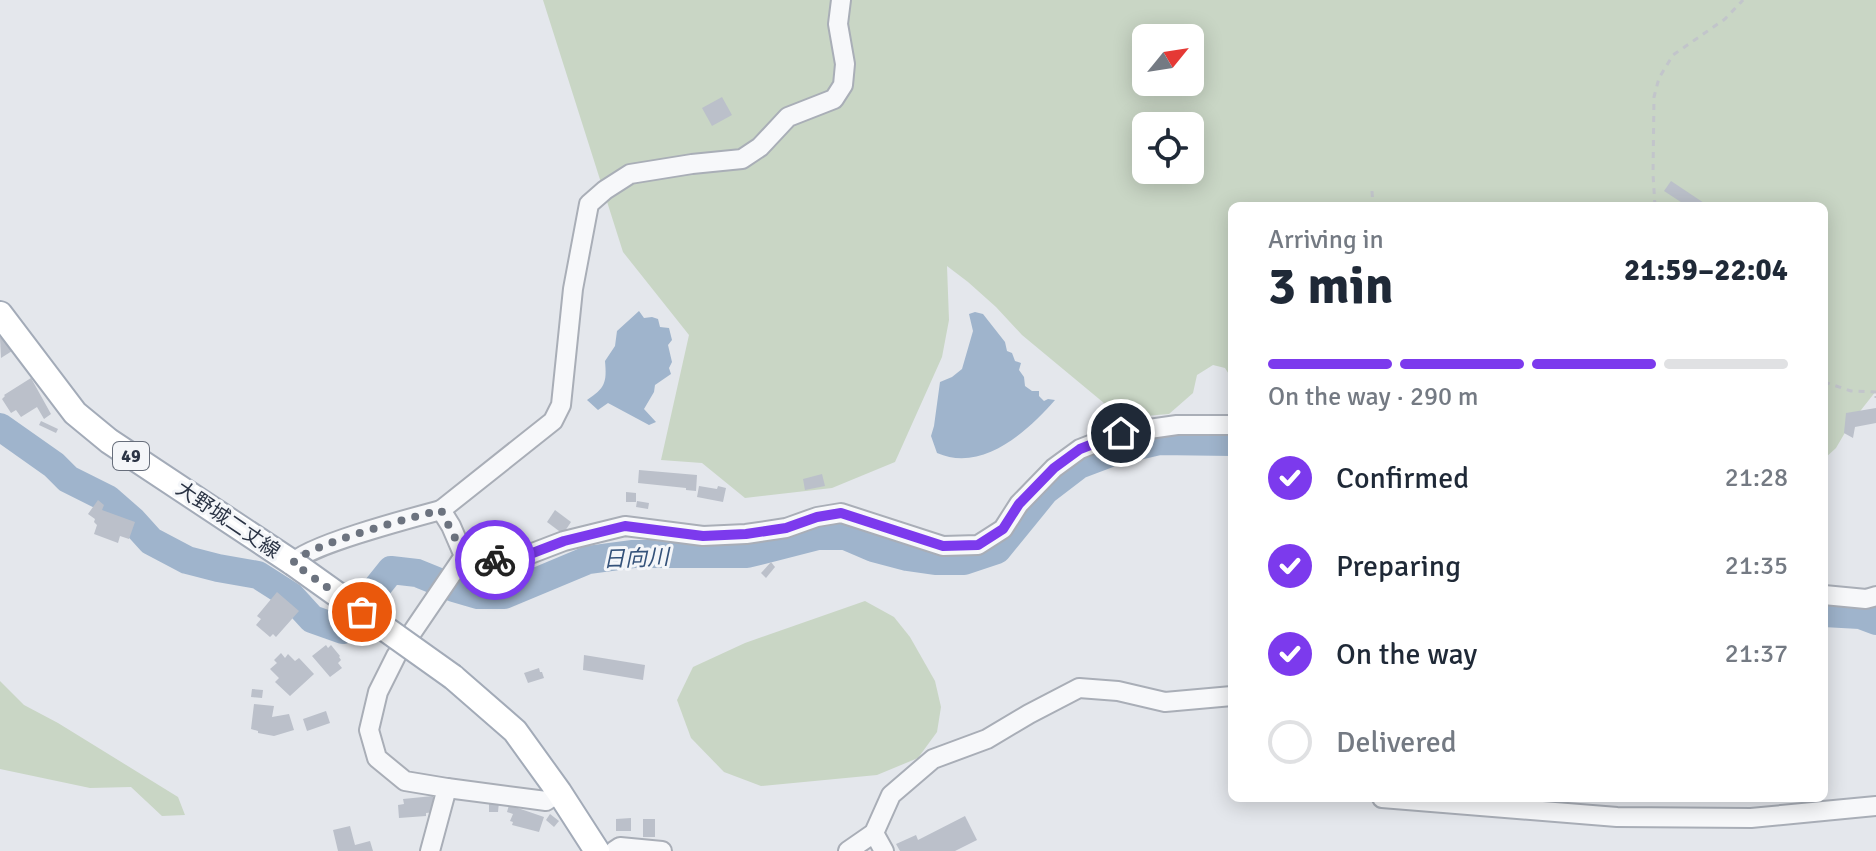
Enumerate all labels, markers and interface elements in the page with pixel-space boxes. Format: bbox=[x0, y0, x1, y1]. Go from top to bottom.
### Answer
north arrow bbox=[1132, 24, 1204, 96]
map controls bbox=[1132, 24, 1204, 184]
button: locate bbox=[1132, 112, 1204, 184]
text: Arriving in bbox=[1268, 224, 1384, 256]
text: 21:59–22:04 bbox=[1624, 252, 1788, 289]
text: 3 min bbox=[1268, 254, 1394, 318]
text: On the way · 290 m bbox=[1268, 381, 1478, 413]
pin bbox=[1087, 399, 1155, 467]
icon: home bbox=[1099, 411, 1143, 455]
road number: 49 bbox=[113, 442, 149, 470]
icon: check bbox=[1268, 456, 1312, 500]
text: Confirmed bbox=[1336, 460, 1469, 497]
text: 21:28 bbox=[1725, 462, 1788, 494]
street label: 大野城二丈線 bbox=[171, 476, 285, 564]
courier bbox=[455, 520, 535, 600]
icon: bike bbox=[473, 538, 517, 582]
water label: 日向川 bbox=[603, 543, 671, 573]
icon: check bbox=[1268, 544, 1312, 588]
text: Preparing bbox=[1336, 548, 1461, 585]
text: 21:35 bbox=[1725, 550, 1788, 582]
pin bbox=[328, 578, 396, 646]
icon: bag bbox=[340, 590, 384, 634]
icon: check bbox=[1268, 632, 1312, 676]
text: On the way bbox=[1336, 636, 1477, 673]
text: 21:37 bbox=[1725, 638, 1788, 670]
text: Delivered bbox=[1336, 724, 1457, 761]

